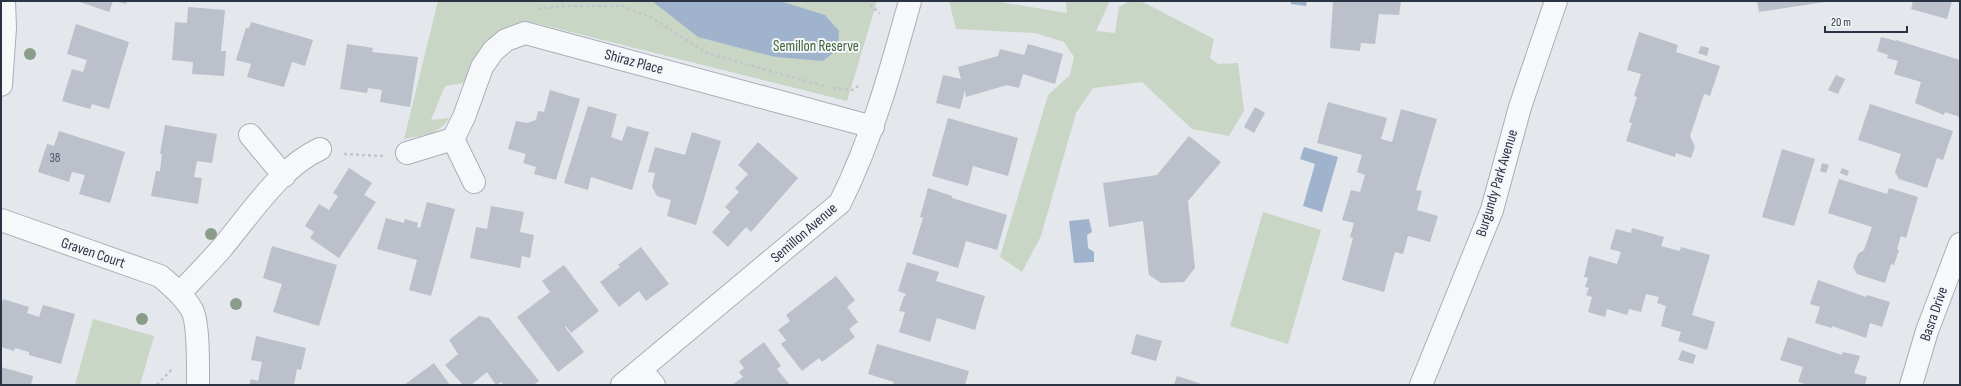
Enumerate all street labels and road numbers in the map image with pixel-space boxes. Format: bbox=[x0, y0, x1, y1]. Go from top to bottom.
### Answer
street label: Shiraz Place bbox=[603, 45, 665, 79]
street label: Burgundy Park Avenue bbox=[1472, 127, 1522, 239]
street label: Semillon Avenue bbox=[767, 199, 841, 267]
street label: Graven Court bbox=[58, 233, 128, 273]
street label: Basra Drive bbox=[1916, 284, 1952, 344]

